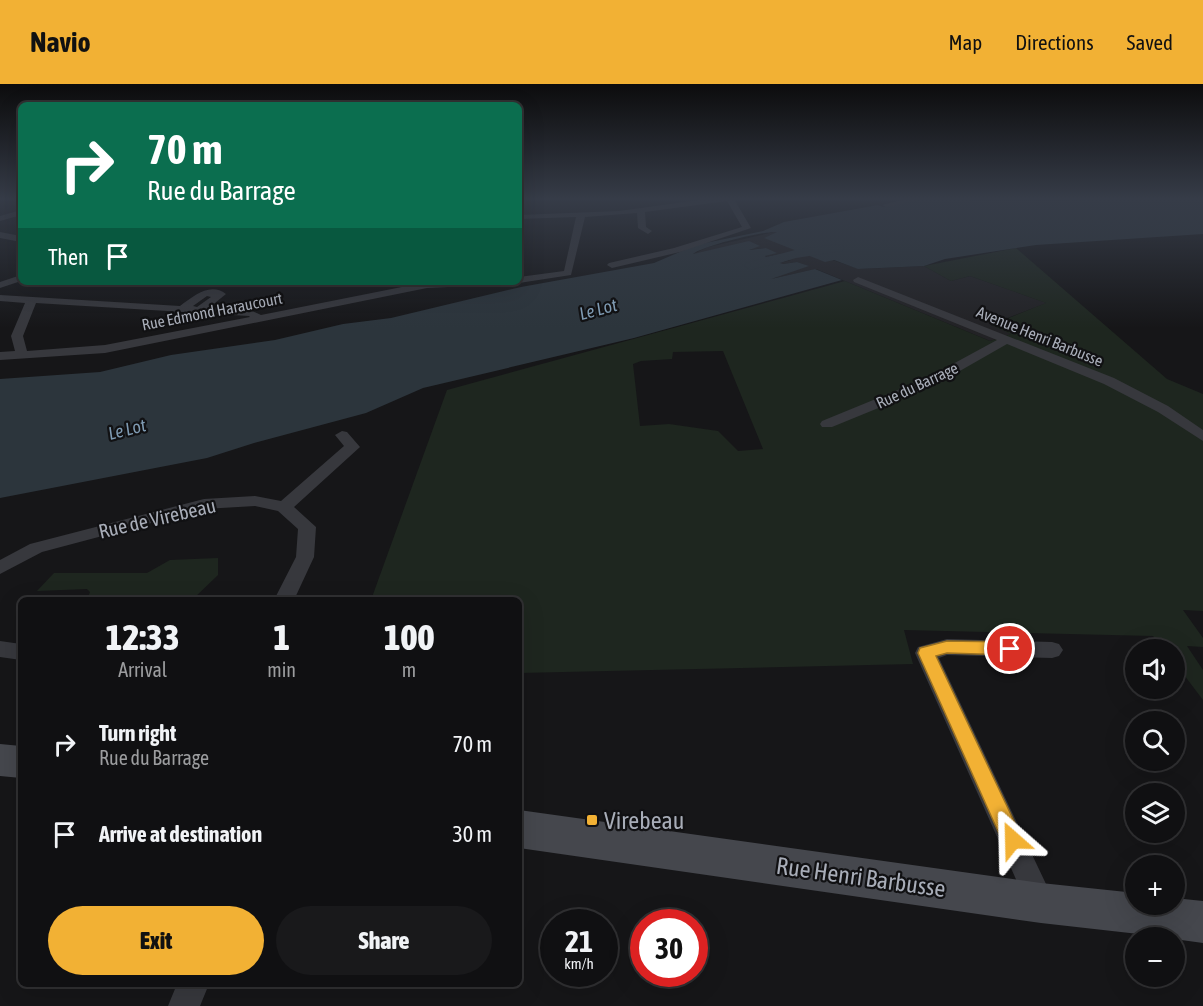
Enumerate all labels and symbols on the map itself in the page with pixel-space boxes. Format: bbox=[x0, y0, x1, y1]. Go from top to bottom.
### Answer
street label: Rue Edmond Haraucourt bbox=[140, 288, 284, 333]
water label: Le Lot bbox=[577, 294, 620, 324]
street label: Avenue Henri Barbusse bbox=[974, 302, 1106, 370]
street label: Rue du Barrage bbox=[873, 358, 961, 413]
water label: Le Lot bbox=[106, 414, 149, 444]
street label: Rue de Virebeau bbox=[96, 493, 218, 543]
pin bbox=[984, 623, 1035, 674]
place label: Virebeau bbox=[604, 807, 684, 834]
position arrow bbox=[981, 808, 1045, 872]
marker: Virebeau bbox=[585, 813, 599, 827]
street label: Rue Henri Barbusse bbox=[775, 852, 947, 902]
speed limit sign: 30 bbox=[630, 909, 708, 987]

